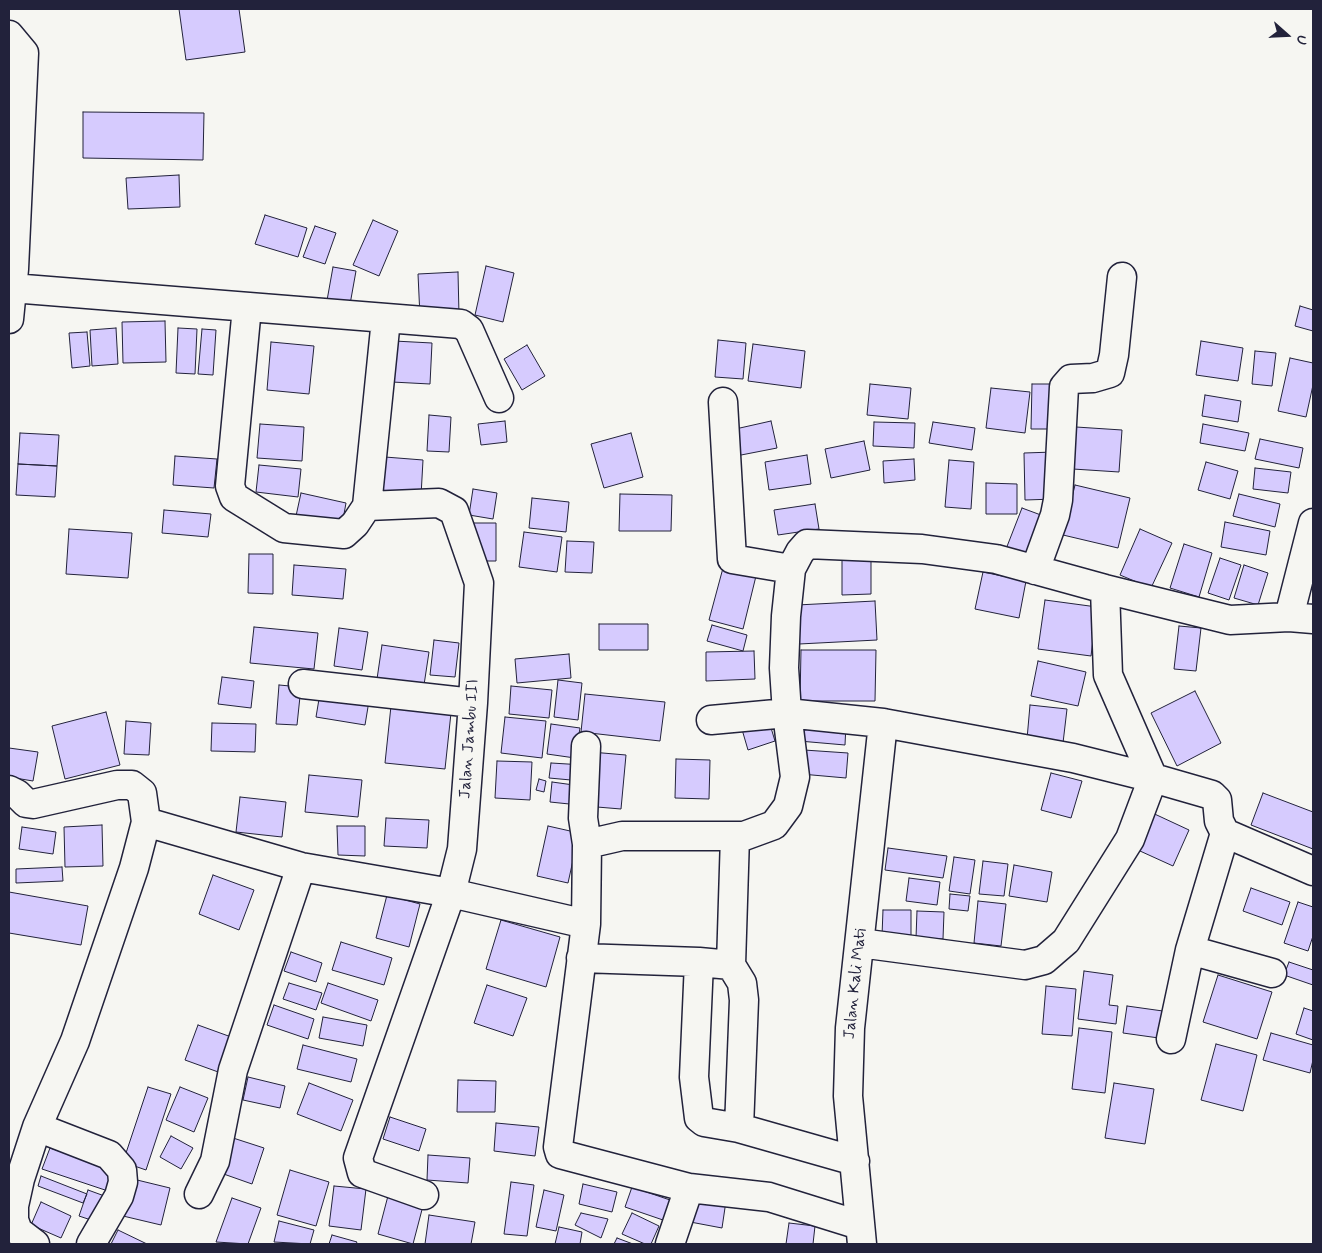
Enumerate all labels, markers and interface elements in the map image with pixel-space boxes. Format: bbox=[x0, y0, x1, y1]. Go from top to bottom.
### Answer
north arrow bbox=[1262, 10, 1312, 60]
text: U bbox=[1291, 33, 1311, 47]
street label: Jalan Jambu III bbox=[456, 679, 484, 799]
street label: Jalan Kali Mati bbox=[841, 928, 871, 1040]

